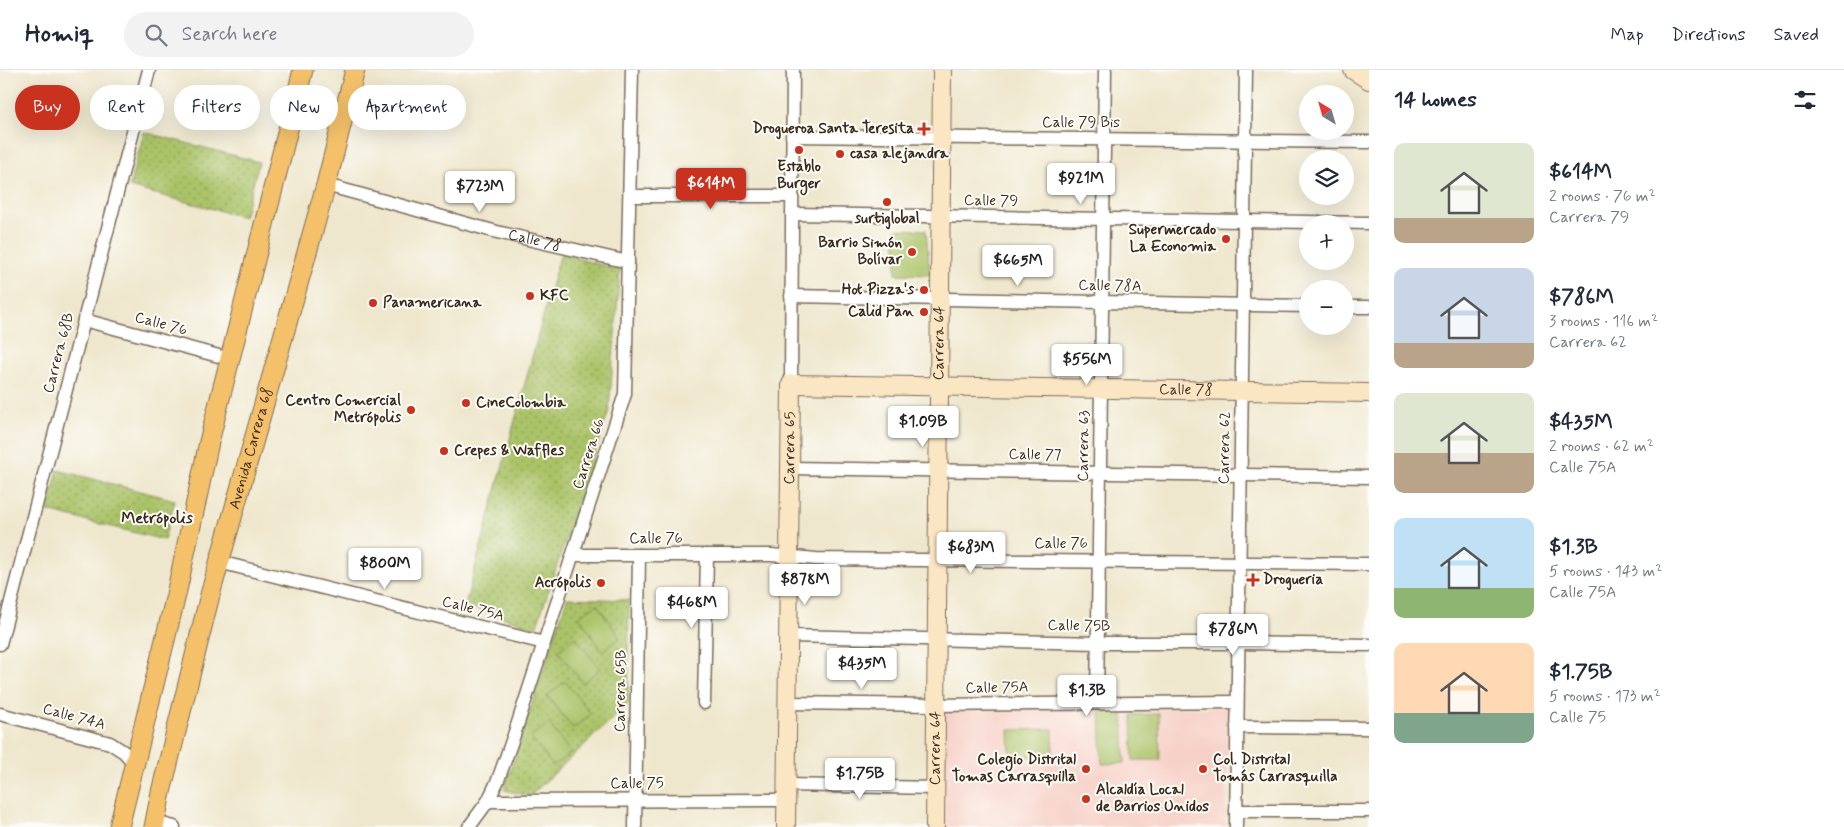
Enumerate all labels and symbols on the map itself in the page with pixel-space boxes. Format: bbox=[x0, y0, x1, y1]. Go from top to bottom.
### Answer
north arrow bbox=[1299, 85, 1354, 140]
street label: Calle 79 Bis bbox=[1042, 113, 1120, 133]
place label: Drogueroa Santa Teresita bbox=[752, 119, 914, 140]
marker: Drogueroa Santa Teresita bbox=[918, 123, 930, 135]
marker: Establo Burger bbox=[793, 144, 805, 156]
place label: casa alejandra bbox=[850, 144, 950, 164]
marker: casa alejandra bbox=[834, 148, 846, 160]
place label: Establo Burger bbox=[777, 157, 821, 196]
pin: $921M bbox=[1046, 162, 1116, 205]
pin: $614M bbox=[676, 168, 746, 210]
pin: $723M bbox=[445, 170, 515, 213]
street label: Calle 79 bbox=[964, 191, 1018, 211]
marker: surtiglobal bbox=[881, 196, 893, 208]
place label: surtiglobal bbox=[853, 209, 920, 230]
place label: Supermercado La Economia bbox=[1129, 220, 1217, 257]
street label: Calle 78 bbox=[506, 225, 563, 256]
place label: Barrio Simón Bolívar bbox=[818, 233, 903, 270]
marker: Supermercado La Economia bbox=[1220, 233, 1232, 245]
pin: $665M bbox=[983, 244, 1053, 287]
marker: Barrio Simón Bolívar bbox=[906, 246, 918, 258]
street label: Calle 78A bbox=[1078, 275, 1142, 297]
place label: Hot Pizza's bbox=[842, 280, 914, 300]
marker: Hot Pizza's bbox=[918, 284, 930, 296]
place label: KFC bbox=[540, 286, 569, 306]
marker: KFC bbox=[524, 290, 536, 302]
place label: Panamericana bbox=[383, 293, 483, 313]
marker: Panamericana bbox=[367, 297, 379, 309]
place label: Calid Pan bbox=[848, 302, 914, 322]
marker: Calid Pan bbox=[918, 306, 930, 318]
street label: Carrera 64 bbox=[929, 306, 950, 380]
street label: Calle 76 bbox=[132, 307, 190, 341]
street label: Carrera 68B bbox=[39, 310, 79, 396]
pin: $556M bbox=[1052, 344, 1122, 386]
street label: Calle 78 bbox=[1159, 380, 1213, 401]
street label: Avenida Carrera 68 bbox=[225, 385, 278, 512]
place label: Centro Comercial Metrópolis bbox=[285, 391, 401, 428]
place label: CineColombia bbox=[476, 393, 567, 413]
marker: CineColombia bbox=[460, 397, 472, 409]
marker: Centro Comercial Metrópolis bbox=[405, 404, 417, 416]
pin: $1.09B bbox=[882, 406, 964, 448]
street label: Carrera 63 bbox=[1073, 410, 1095, 482]
street label: Carrera 65 bbox=[780, 411, 801, 485]
street label: Carrera 62 bbox=[1214, 411, 1236, 485]
street label: Carrera 66 bbox=[568, 416, 610, 492]
place label: Crepes & Waffles bbox=[454, 441, 565, 461]
marker: Crepes & Waffles bbox=[438, 445, 450, 457]
street label: Calle 77 bbox=[1008, 445, 1062, 465]
district label: Metrópolis bbox=[121, 508, 194, 529]
street label: Calle 76 bbox=[629, 529, 683, 549]
pin: $683M bbox=[936, 532, 1006, 574]
street label: Calle 76 bbox=[1034, 534, 1088, 554]
pin: $800M bbox=[350, 548, 420, 590]
pin: $878M bbox=[770, 564, 840, 606]
place label: Drogueria bbox=[1263, 570, 1324, 591]
place label: Acrópolis bbox=[535, 573, 591, 593]
marker: Drogueria bbox=[1247, 574, 1259, 586]
marker: Acrópolis bbox=[595, 577, 607, 589]
pin: $468M bbox=[657, 586, 727, 629]
street label: Calle 75A bbox=[440, 592, 506, 626]
pin: $786M bbox=[1198, 614, 1268, 656]
street label: Calle 75B bbox=[1047, 615, 1111, 637]
pin: $435M bbox=[827, 648, 897, 690]
street label: Carrera 65B bbox=[610, 650, 632, 732]
pin: $1.3B bbox=[1052, 674, 1122, 717]
street label: Calle 75A bbox=[965, 677, 1029, 699]
street label: Calle 74A bbox=[40, 699, 108, 735]
street label: Carrera 64 bbox=[925, 711, 946, 785]
place label: Colegio Distrital Tomas Carrasquilla bbox=[952, 750, 1076, 787]
place label: Col. Distrital Tomás Carrasquilla bbox=[1213, 750, 1338, 787]
pin: $1.75B bbox=[819, 758, 901, 800]
marker: Colegio Distrital Tomas Carrasquilla bbox=[1080, 763, 1092, 775]
marker: Col. Distrital Tomás Carrasquilla bbox=[1197, 763, 1209, 775]
street label: Calle 75 bbox=[610, 774, 664, 794]
place label: Alcaldía Local de Barrios Unidos bbox=[1096, 780, 1209, 817]
marker: Alcaldía Local de Barrios Unidos bbox=[1080, 793, 1092, 805]

